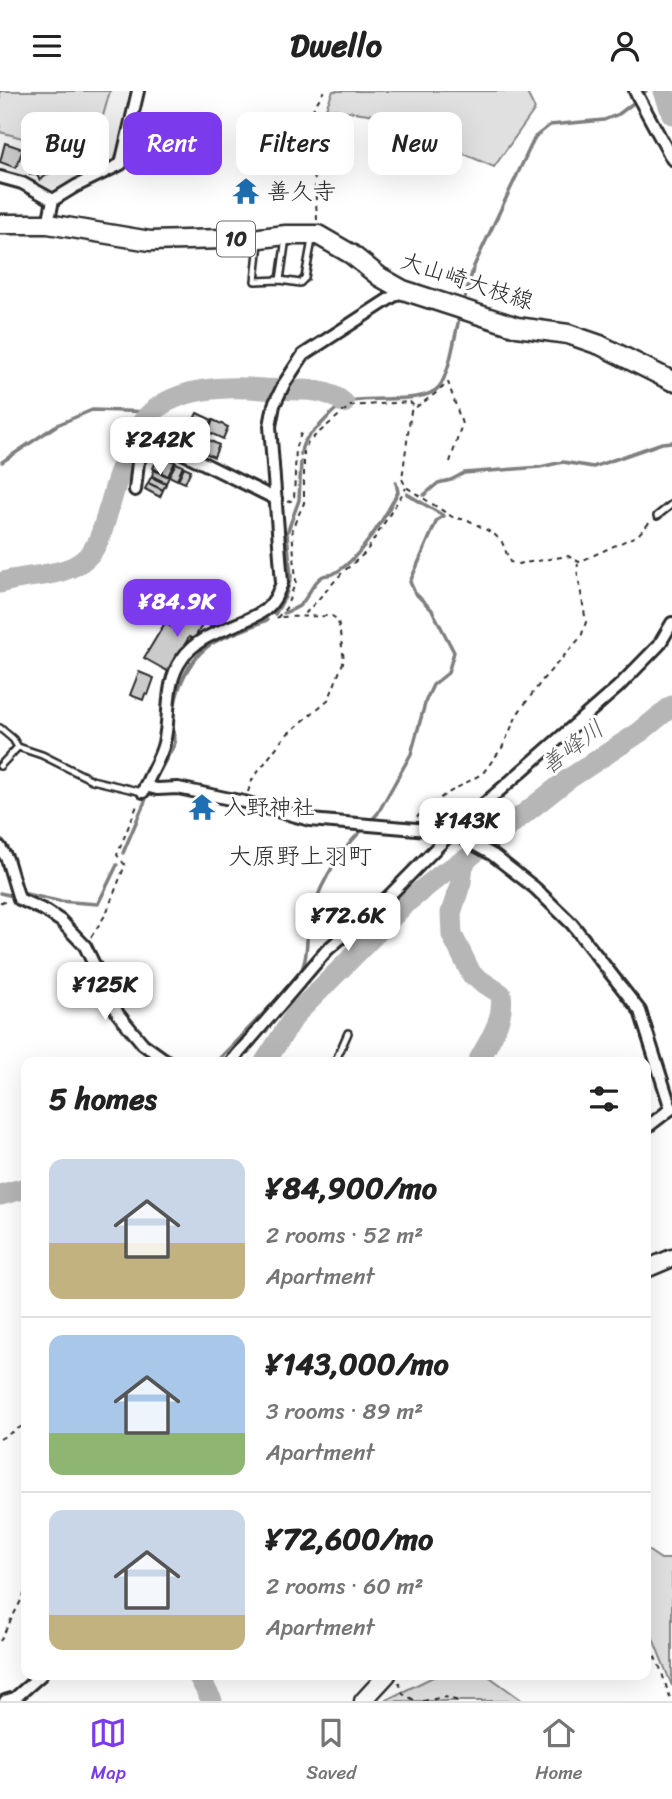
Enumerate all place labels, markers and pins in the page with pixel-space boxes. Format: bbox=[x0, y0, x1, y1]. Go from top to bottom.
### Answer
place label: 善久寺 bbox=[267, 171, 336, 212]
temple icon: 善久寺 bbox=[231, 176, 261, 206]
pin: ¥242K bbox=[111, 417, 209, 477]
pin: ¥84.9K bbox=[120, 580, 234, 639]
place label: 入野神社 bbox=[223, 787, 315, 828]
temple icon: 入野神社 bbox=[187, 792, 217, 822]
pin: ¥143K bbox=[418, 799, 516, 858]
pin: ¥72.6K bbox=[291, 893, 405, 953]
pin: ¥125K bbox=[56, 963, 154, 1022]

